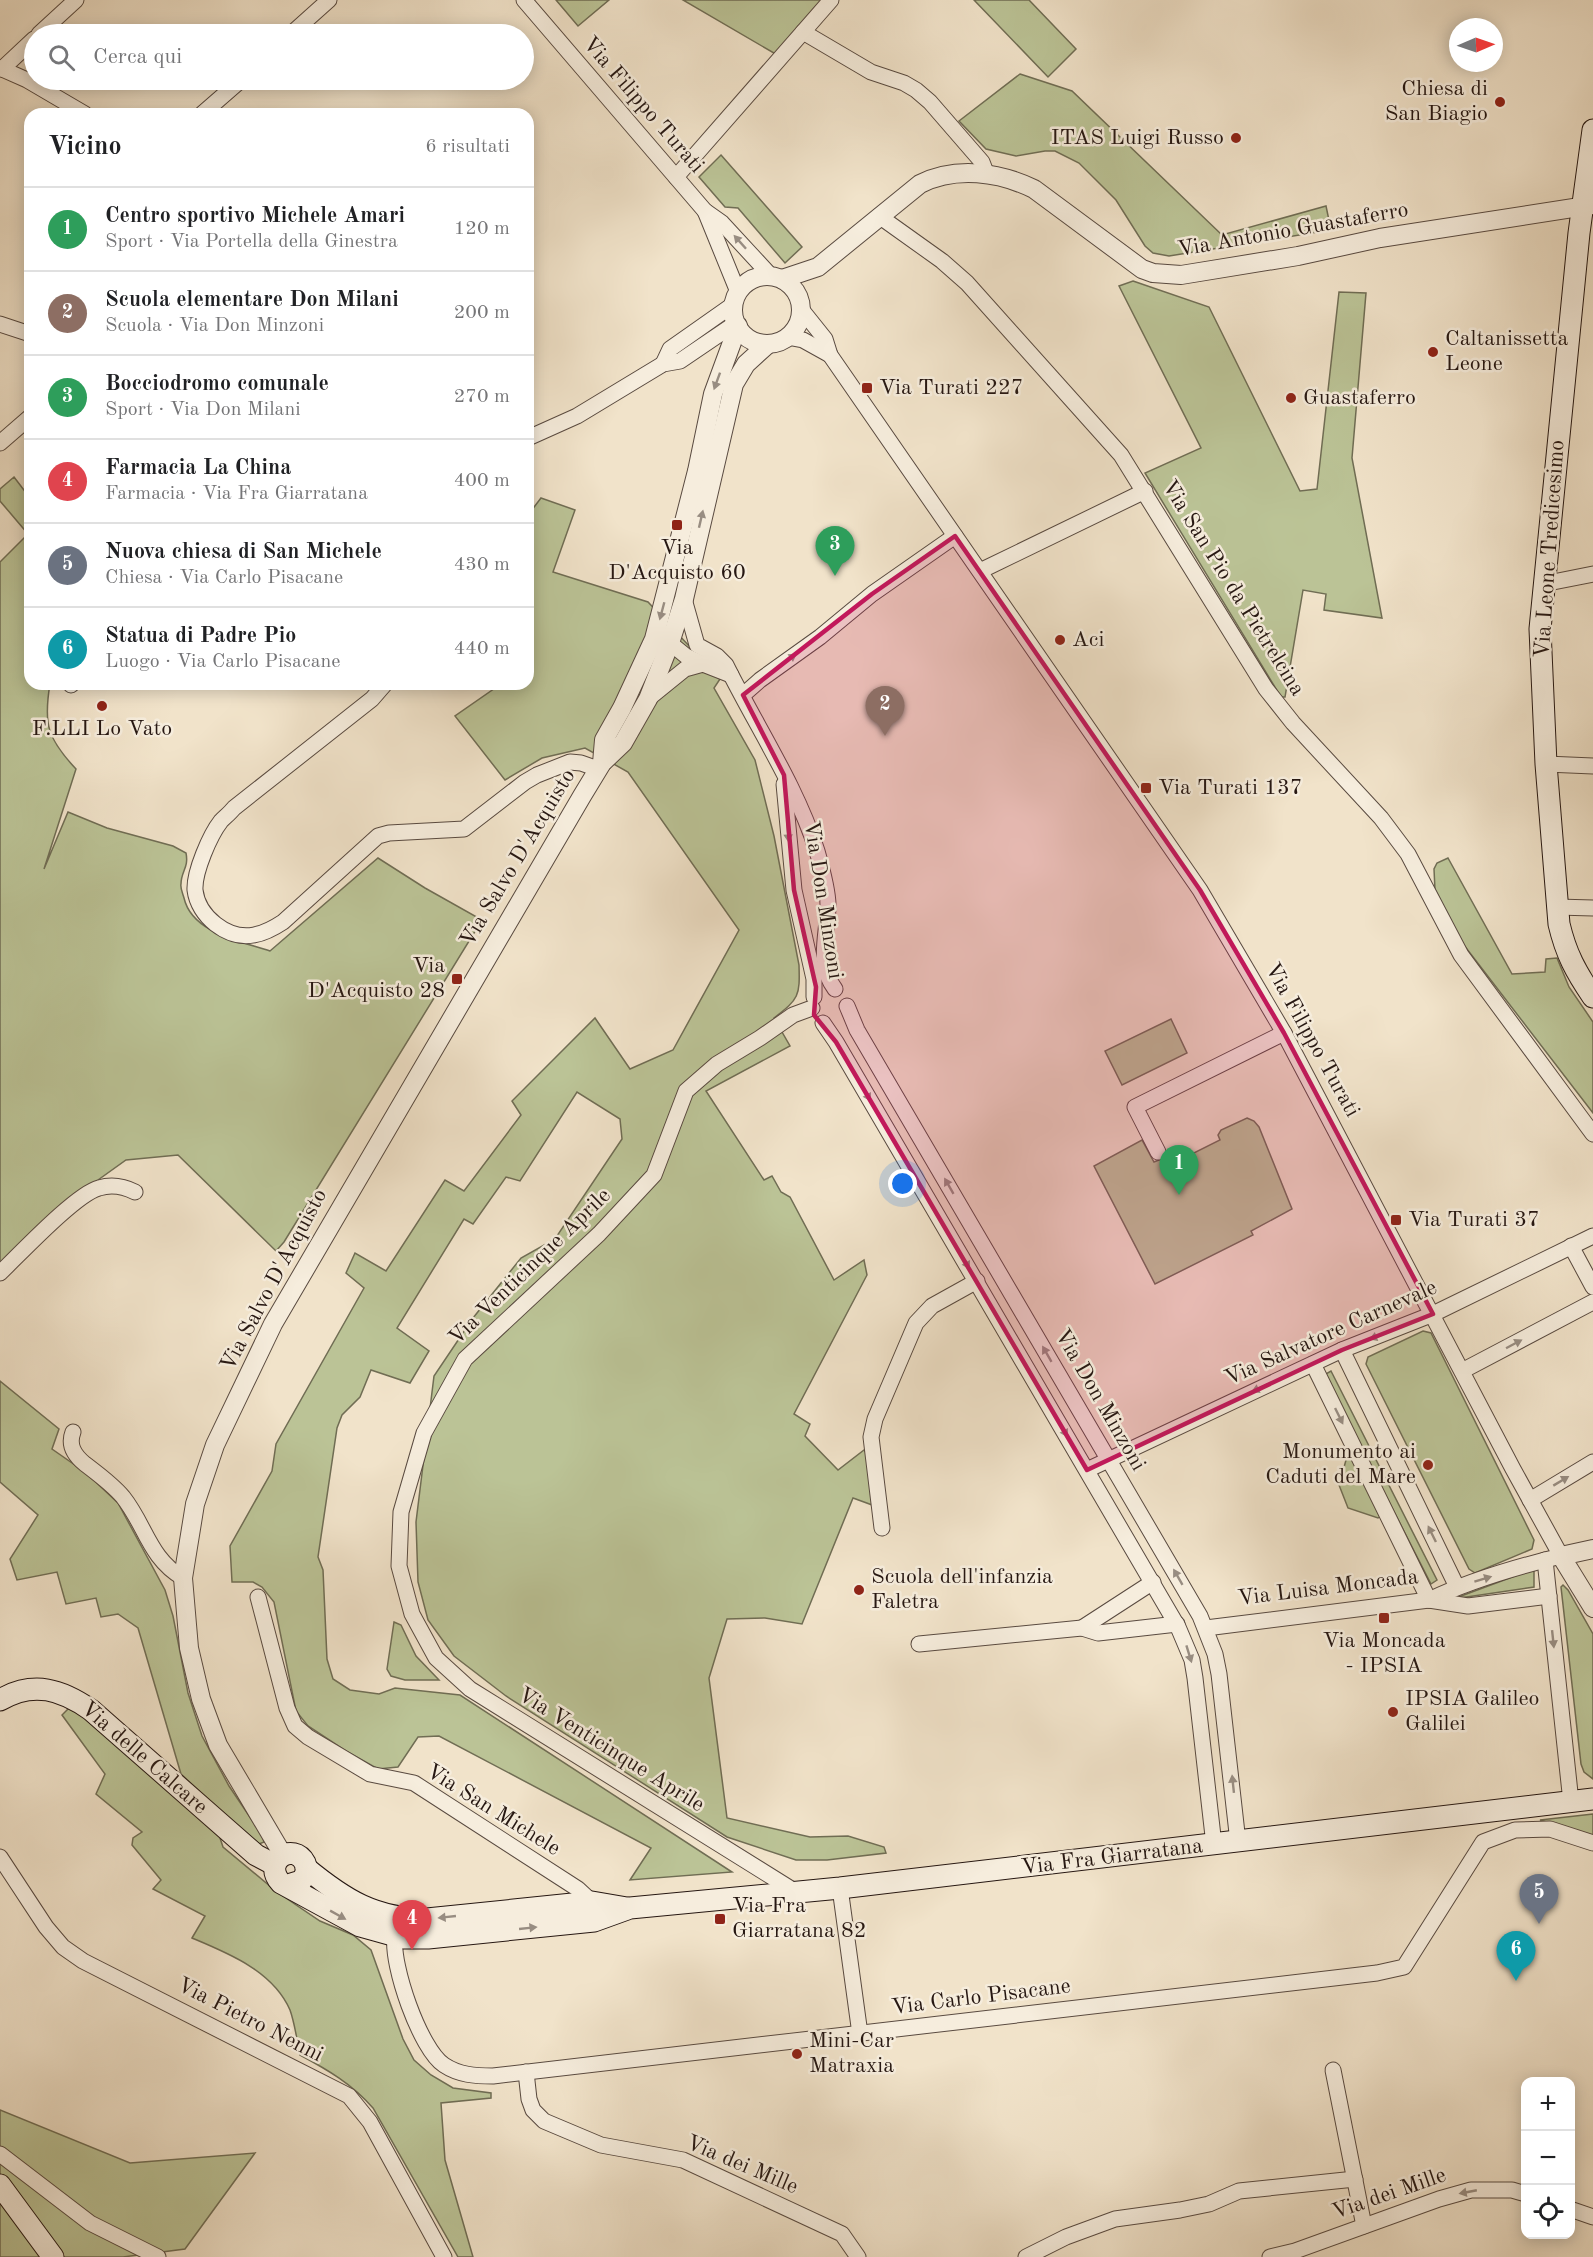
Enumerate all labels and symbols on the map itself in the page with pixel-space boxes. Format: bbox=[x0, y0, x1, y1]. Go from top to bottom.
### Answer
north arrow bbox=[1449, 18, 1503, 72]
street label: Via Filippo Turati bbox=[578, 33, 708, 177]
place label: Chiesa di San Biagio bbox=[1385, 78, 1488, 125]
marker: Chiesa di San Biagio bbox=[1493, 95, 1507, 109]
place label: ITAS Luigi Russo bbox=[1051, 127, 1224, 149]
marker: ITAS Luigi Russo bbox=[1229, 131, 1243, 145]
street label: Via Antonio Guastaferro bbox=[1176, 199, 1410, 261]
one-way arrow bbox=[734, 235, 747, 250]
place label: Caltanissetta Leone bbox=[1445, 328, 1569, 375]
marker: Caltanissetta Leone bbox=[1426, 345, 1440, 359]
one-way arrow bbox=[712, 372, 722, 390]
place label: Via Turati 227 bbox=[879, 377, 1023, 399]
marker: Via Turati 227 bbox=[860, 381, 874, 395]
place label: Guastaferro bbox=[1303, 387, 1416, 409]
marker: Guastaferro bbox=[1284, 391, 1298, 405]
street label: Via Leone Tredicesimo bbox=[1531, 439, 1569, 659]
street label: Via San Pio da Pietrelcina bbox=[1157, 476, 1309, 700]
one-way arrow bbox=[697, 509, 707, 528]
marker: Via D'Acquisto 60 bbox=[670, 518, 684, 532]
pin: 3 bbox=[816, 526, 854, 576]
place label: Via D'Acquisto 60 bbox=[608, 537, 746, 584]
one-way arrow bbox=[657, 602, 666, 620]
place label: Aci bbox=[1072, 629, 1104, 651]
marker: Aci bbox=[1053, 633, 1067, 647]
one-way arrow bbox=[781, 654, 797, 665]
pin: 2 bbox=[866, 686, 904, 736]
marker: F.LLI Lo Vato bbox=[95, 699, 109, 713]
place label: F.LLI Lo Vato bbox=[32, 718, 172, 740]
street label: Via Salvo D'Acquisto bbox=[456, 765, 580, 951]
place label: Via Turati 137 bbox=[1158, 777, 1302, 799]
marker: Via Turati 137 bbox=[1139, 781, 1153, 795]
street label: Via Don Minzoni bbox=[800, 819, 846, 981]
one-way arrow bbox=[783, 824, 793, 843]
place label: Via D'Acquisto 28 bbox=[308, 955, 445, 1002]
street label: Via Filippo Turati bbox=[1261, 959, 1363, 1121]
marker: Via D'Acquisto 28 bbox=[450, 972, 464, 986]
one-way arrow bbox=[861, 1085, 871, 1102]
pin: 1 bbox=[1160, 1146, 1198, 1195]
your location bbox=[888, 1169, 917, 1198]
one-way arrow bbox=[944, 1177, 954, 1194]
street label: Via Venticinque Aprile bbox=[445, 1184, 615, 1350]
street label: Via Salvo D'Acquisto bbox=[217, 1185, 331, 1375]
place label: Via Turati 37 bbox=[1408, 1209, 1540, 1231]
marker: Via Turati 37 bbox=[1389, 1213, 1403, 1227]
one-way arrow bbox=[959, 1253, 970, 1269]
street label: Via Salvatore Carnevale bbox=[1222, 1276, 1440, 1390]
street label: Via Don Minzoni bbox=[1051, 1325, 1149, 1475]
one-way arrow bbox=[1369, 1331, 1387, 1341]
one-way arrow bbox=[1505, 1339, 1522, 1349]
one-way arrow bbox=[1042, 1346, 1053, 1362]
one-way arrow bbox=[1251, 1384, 1268, 1393]
one-way arrow bbox=[1334, 1408, 1343, 1425]
one-way arrow bbox=[1058, 1421, 1068, 1438]
place label: Monumento ai Caduti del Mare bbox=[1265, 1441, 1416, 1488]
marker: Monumento ai Caduti del Mare bbox=[1421, 1458, 1435, 1472]
one-way arrow bbox=[1553, 1476, 1569, 1487]
one-way arrow bbox=[1427, 1526, 1436, 1543]
place label: Scuola dell'infanzia Faletra bbox=[871, 1566, 1053, 1613]
street label: Via Luisa Moncada bbox=[1236, 1566, 1420, 1610]
one-way arrow bbox=[1173, 1568, 1183, 1585]
one-way arrow bbox=[1474, 1573, 1492, 1583]
marker: Scuola dell'infanzia Faletra bbox=[852, 1583, 866, 1597]
marker: Via Moncada - IPSIA bbox=[1377, 1611, 1391, 1625]
place label: Via Moncada - IPSIA bbox=[1322, 1630, 1446, 1677]
one-way arrow bbox=[1548, 1630, 1558, 1649]
one-way arrow bbox=[1185, 1645, 1195, 1663]
street label: Via Venticinque Aprile bbox=[514, 1684, 708, 1816]
place label: IPSIA Galileo Galilei bbox=[1405, 1688, 1539, 1735]
street label: Via delle Calcare bbox=[76, 1697, 212, 1819]
marker: IPSIA Galileo Galilei bbox=[1386, 1705, 1400, 1719]
street label: Via San Michele bbox=[422, 1760, 564, 1860]
one-way arrow bbox=[1228, 1774, 1238, 1793]
street label: Via Fra Giarratana bbox=[1020, 1835, 1204, 1879]
pin: 5 bbox=[1520, 1874, 1558, 1924]
place label: Via Fra Giarratana 82 bbox=[732, 1895, 867, 1942]
pin: 4 bbox=[392, 1900, 432, 1950]
one-way arrow bbox=[330, 1910, 347, 1920]
one-way arrow bbox=[437, 1912, 456, 1922]
marker: Via Fra Giarratana 82 bbox=[713, 1912, 727, 1926]
one-way arrow bbox=[519, 1923, 538, 1933]
pin: 6 bbox=[1496, 1932, 1536, 1981]
street label: Via Pietro Nenni bbox=[173, 1974, 327, 2066]
street label: Via Carlo Pisacane bbox=[890, 1975, 1072, 2019]
place label: Mini-Car Matraxia bbox=[809, 2030, 894, 2077]
marker: Mini-Car Matraxia bbox=[790, 2047, 804, 2061]
street label: Via dei Mille bbox=[683, 2132, 801, 2198]
street label: Via dei Mille bbox=[1329, 2164, 1449, 2224]
one-way arrow bbox=[1458, 2188, 1477, 2197]

